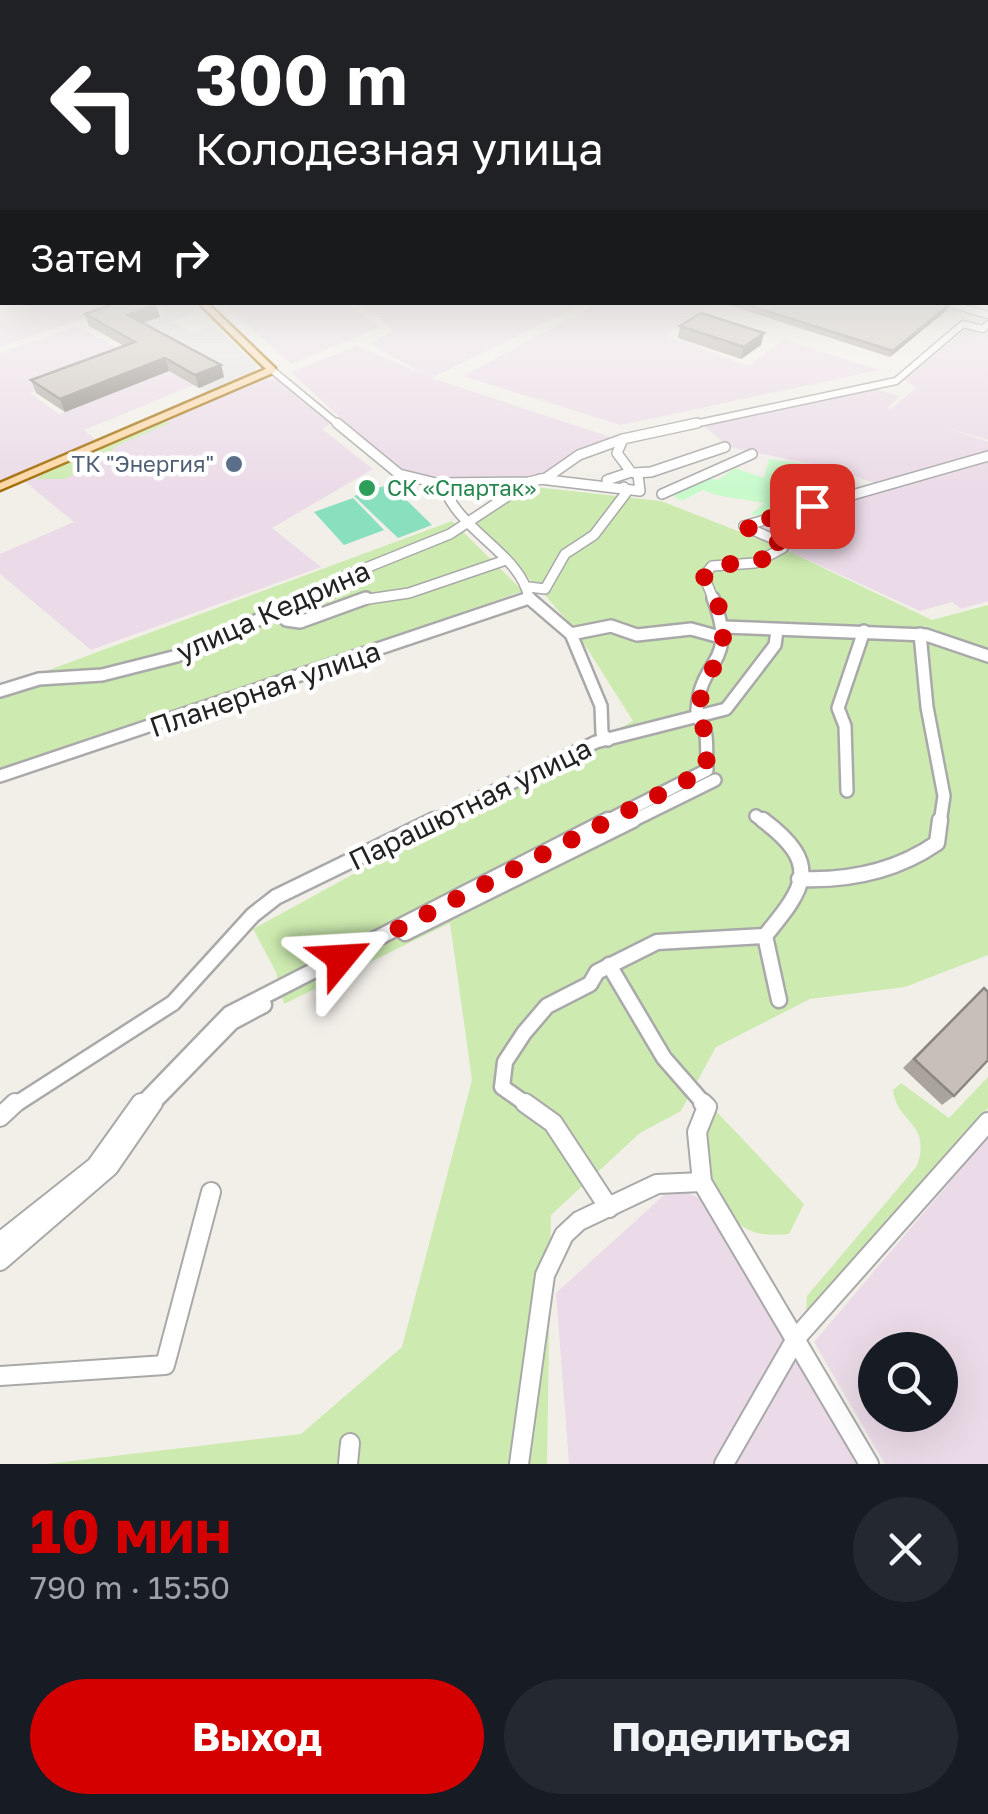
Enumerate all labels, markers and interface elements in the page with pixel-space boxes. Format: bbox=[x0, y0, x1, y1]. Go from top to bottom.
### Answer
text: 300 m bbox=[195, 36, 407, 120]
icon: left bbox=[30, 40, 160, 170]
text: Колодезная улица bbox=[195, 121, 604, 175]
icon: right bbox=[163, 230, 218, 285]
text: Затем bbox=[30, 235, 143, 280]
place label: ТК "Энергия" bbox=[72, 450, 214, 477]
marker: ТК "Энергия" bbox=[223, 453, 245, 475]
pin bbox=[770, 464, 855, 549]
place label: СК «Спартак» bbox=[387, 474, 536, 501]
marker: СК «Спартак» bbox=[356, 477, 378, 499]
icon: arrive bbox=[785, 479, 840, 534]
street label: улица Кедрина bbox=[171, 553, 375, 668]
street label: Планерная улица bbox=[145, 634, 384, 743]
street label: Парашютная улица bbox=[343, 731, 596, 877]
position arrow bbox=[289, 906, 393, 1010]
map controls bbox=[858, 1332, 958, 1432]
button: search bbox=[858, 1332, 958, 1432]
text: 10 мин bbox=[30, 1494, 231, 1566]
button: close bbox=[853, 1497, 958, 1602]
text: 790 m · 15:50 bbox=[30, 1568, 230, 1606]
button: Выход bbox=[30, 1679, 484, 1794]
button: Поделиться bbox=[504, 1679, 958, 1794]

